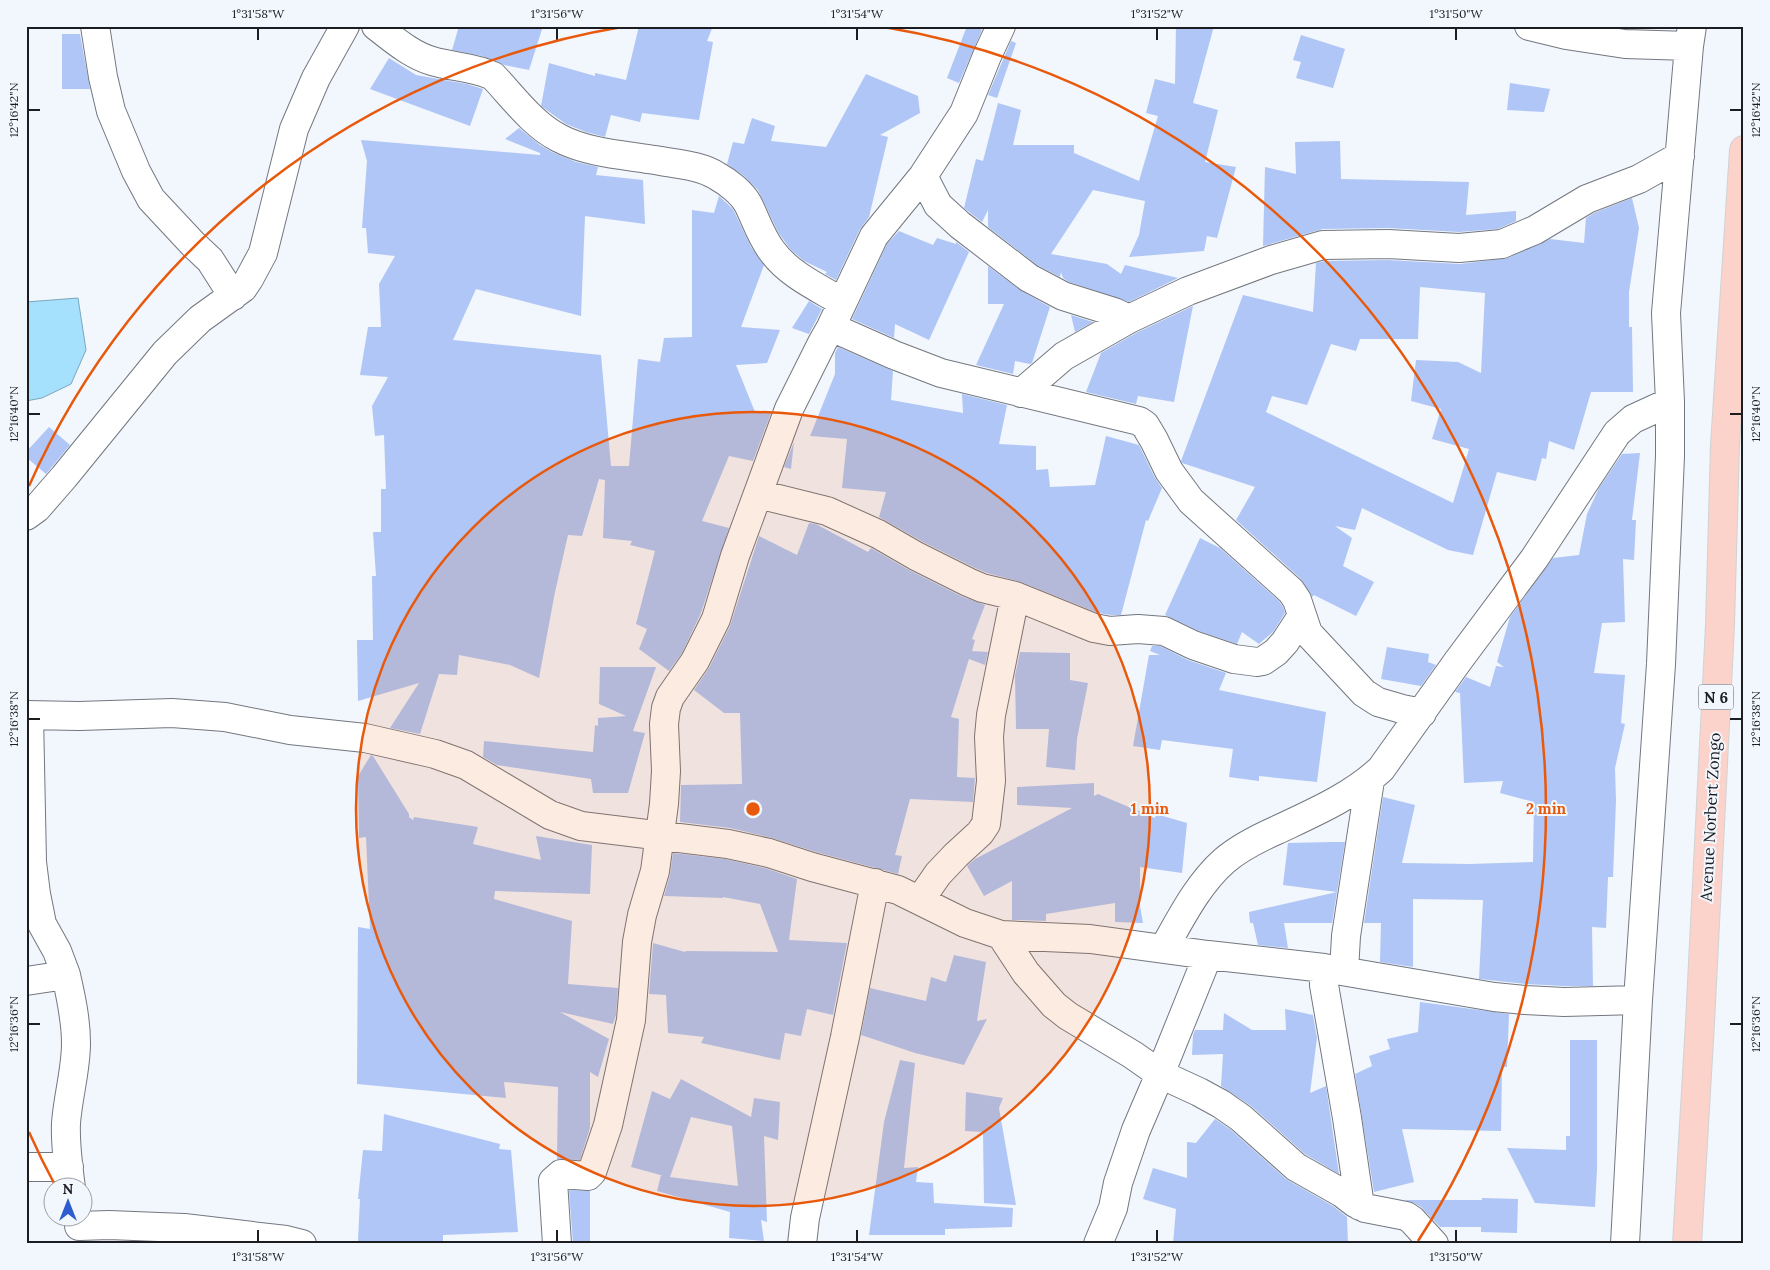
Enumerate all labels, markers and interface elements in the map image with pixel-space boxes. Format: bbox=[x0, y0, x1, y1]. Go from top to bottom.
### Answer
text: 1°31'58"W bbox=[232, 6, 285, 21]
text: 1°31'56"W bbox=[531, 6, 584, 21]
text: 1°31'54"W bbox=[831, 6, 884, 21]
text: 1°31'52"W bbox=[1131, 6, 1184, 21]
text: 1°31'50"W bbox=[1430, 6, 1483, 21]
text: 12°16'42"N bbox=[6, 82, 21, 138]
text: 12°16'42"N bbox=[1748, 82, 1763, 138]
text: 12°16'40"N bbox=[6, 386, 21, 442]
text: 12°16'40"N bbox=[1748, 386, 1763, 442]
road number: N 6 bbox=[1698, 684, 1734, 710]
text: 12°16'38"N bbox=[6, 691, 21, 747]
text: 12°16'38"N bbox=[1748, 691, 1763, 747]
street label: Avenue Norbert Zongo bbox=[1696, 732, 1724, 903]
text: 1 min bbox=[1131, 799, 1170, 818]
text: 2 min bbox=[1526, 799, 1567, 818]
centre of rings bbox=[744, 800, 762, 818]
text: 12°16'36"N bbox=[6, 996, 21, 1052]
text: 12°16'36"N bbox=[1748, 996, 1763, 1052]
north arrow bbox=[42, 1178, 92, 1228]
text: N bbox=[63, 1180, 74, 1198]
text: 1°31'58"W bbox=[232, 1249, 285, 1264]
text: 1°31'56"W bbox=[531, 1249, 584, 1264]
text: 1°31'54"W bbox=[831, 1249, 884, 1264]
text: 1°31'52"W bbox=[1131, 1249, 1184, 1264]
text: 1°31'50"W bbox=[1430, 1249, 1483, 1264]

